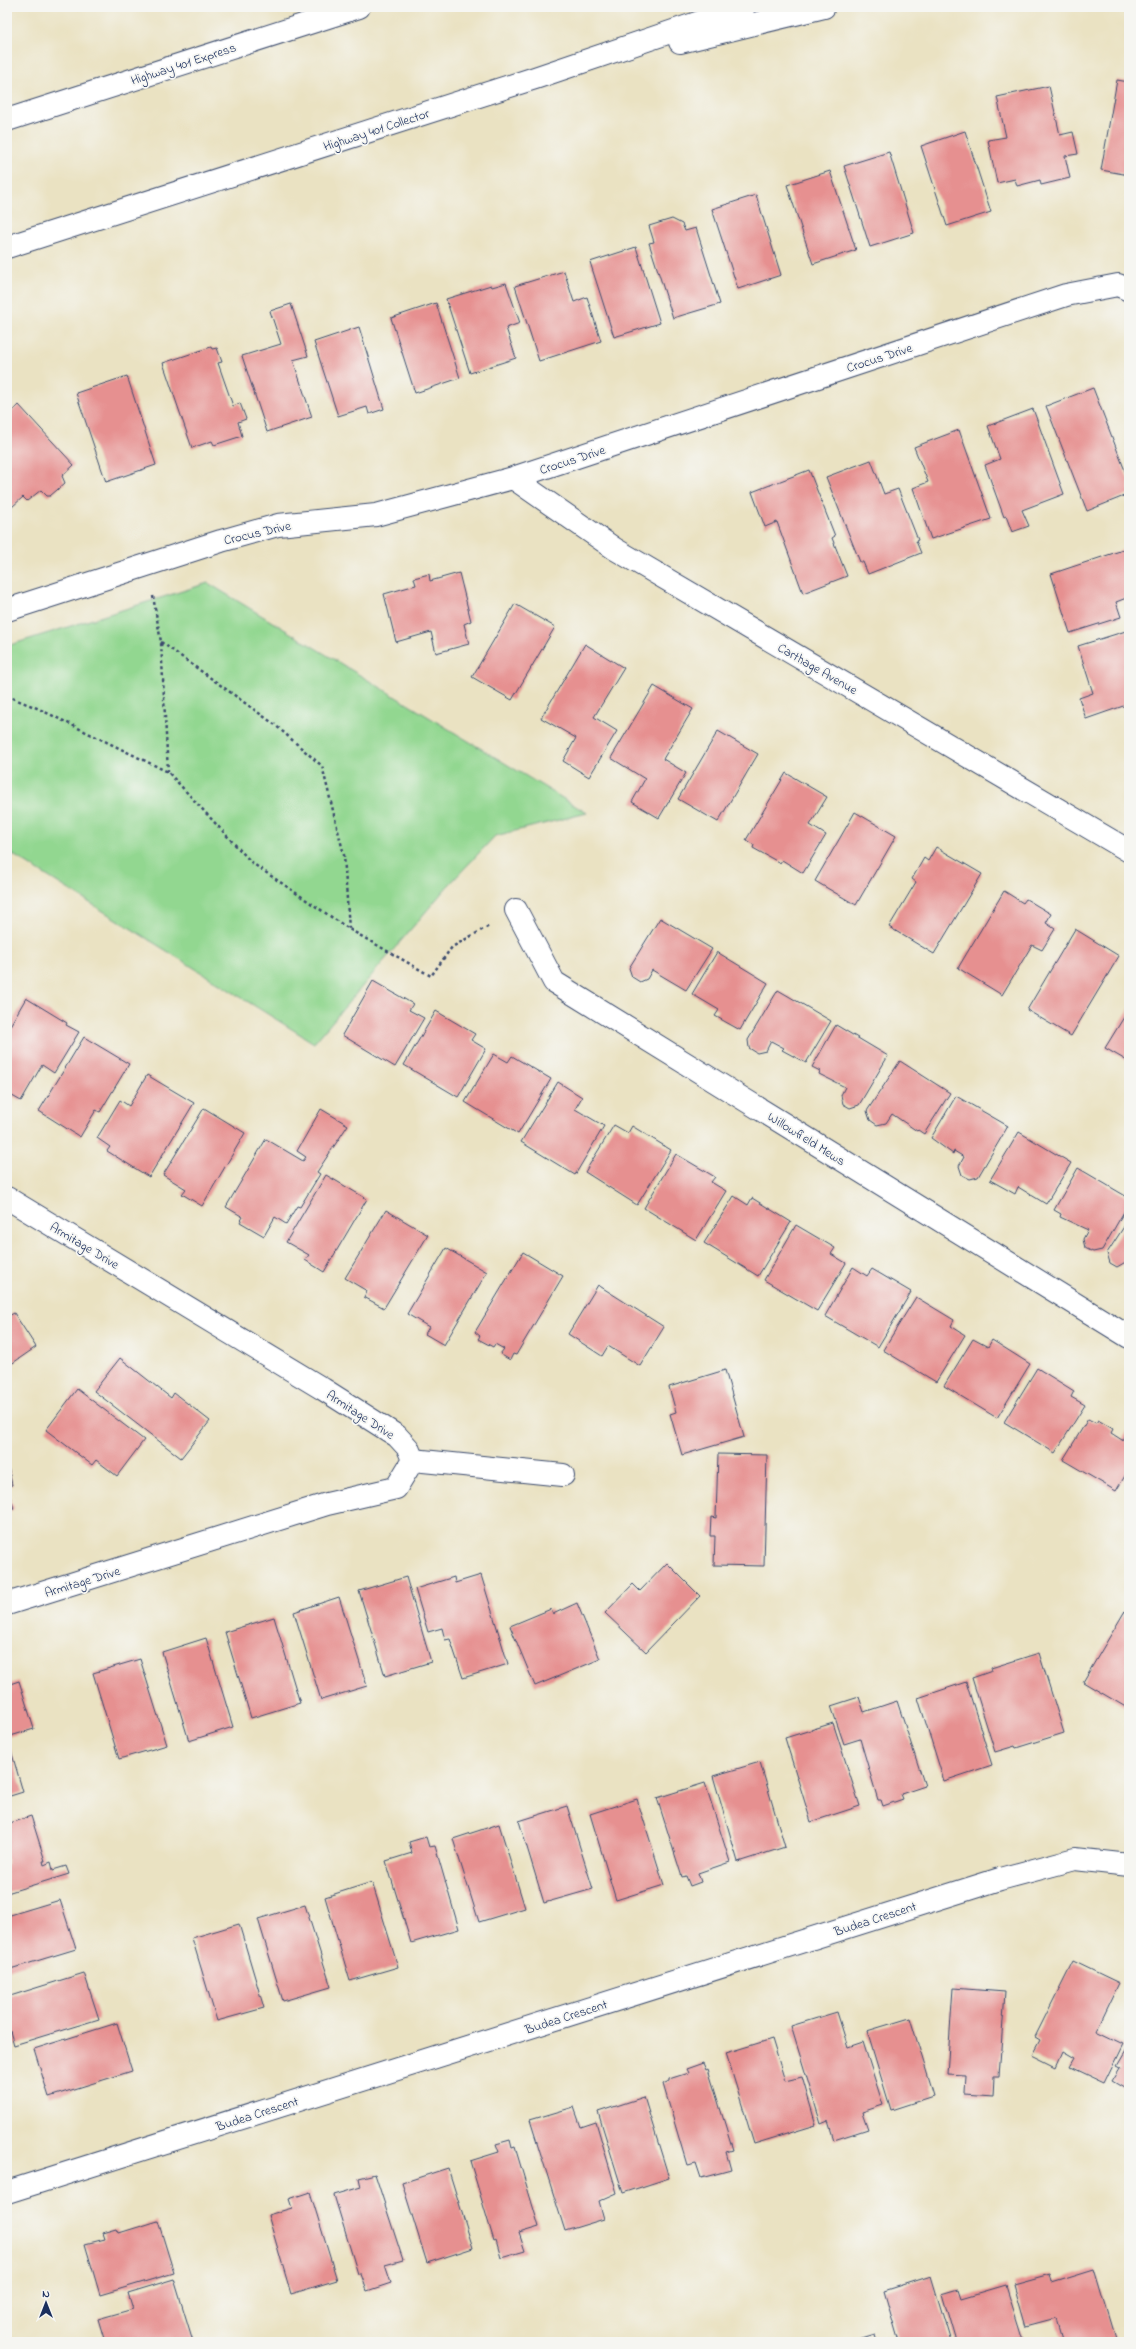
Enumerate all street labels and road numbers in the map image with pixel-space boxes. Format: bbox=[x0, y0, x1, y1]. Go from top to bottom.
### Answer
street label: Highway 401 Express bbox=[128, 38, 239, 91]
street label: Highway 401 Collector bbox=[321, 104, 433, 157]
street label: Crocus Drive bbox=[844, 339, 915, 378]
street label: Crocus Drive bbox=[537, 441, 608, 480]
street label: Crocus Drive bbox=[222, 517, 293, 550]
street label: Carthage Avenue bbox=[773, 639, 861, 701]
street label: Willowfield Mews bbox=[764, 1108, 849, 1171]
street label: Armitage Drive bbox=[45, 1218, 123, 1275]
street label: Armitage Drive bbox=[322, 1386, 398, 1445]
street label: Armitage Drive bbox=[42, 1562, 123, 1604]
street label: Budea Crescent bbox=[831, 1897, 920, 1942]
street label: Budea Crescent bbox=[522, 1995, 611, 2040]
street label: Budea Crescent bbox=[213, 2092, 302, 2137]

